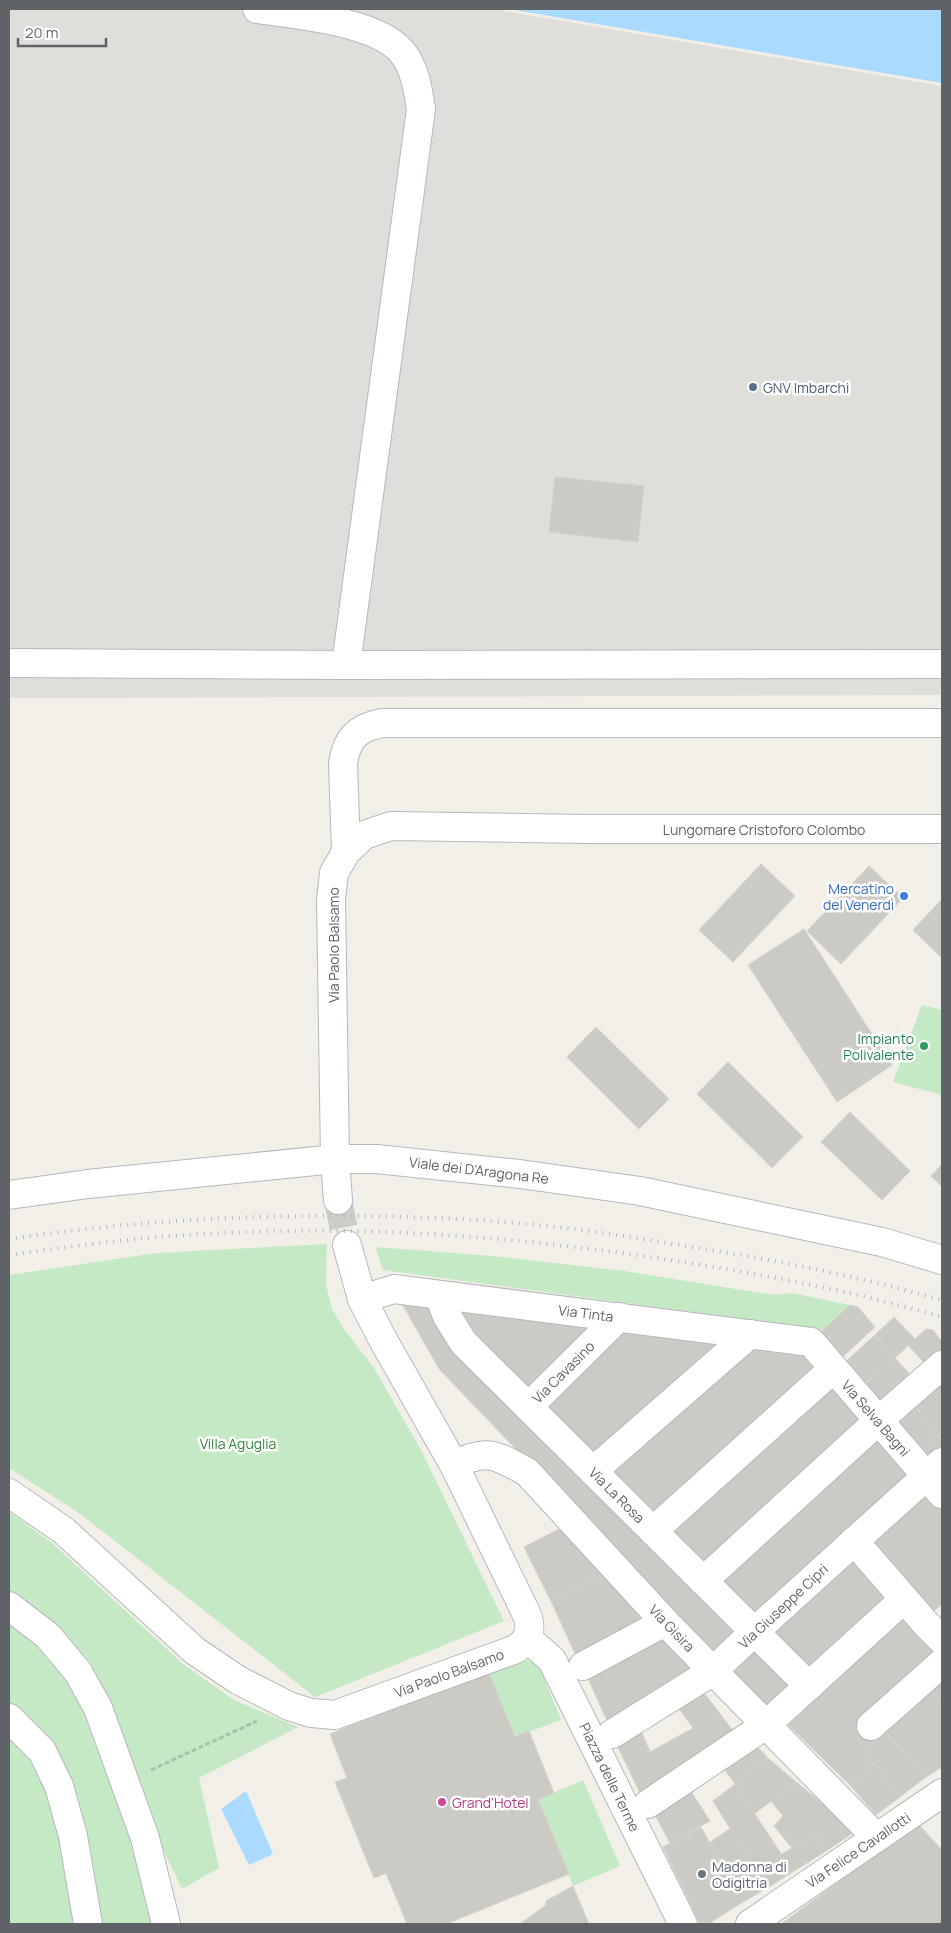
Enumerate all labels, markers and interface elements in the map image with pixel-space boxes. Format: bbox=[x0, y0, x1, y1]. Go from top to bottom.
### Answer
scale bar bbox=[18, 15, 105, 47]
text: 20 m bbox=[25, 22, 58, 43]
place label: GNV Imbarchi bbox=[763, 378, 849, 397]
marker: GNV Imbarchi bbox=[747, 381, 759, 393]
street label: Lungomare Cristoforo Colombo bbox=[663, 820, 865, 839]
place label: Mercatino del Venerdì bbox=[823, 879, 894, 914]
street label: Via Paolo Balsamo bbox=[324, 887, 343, 1003]
marker: Mercatino del Venerdì bbox=[898, 890, 910, 902]
place label: Impianto Polivalente bbox=[843, 1029, 914, 1064]
marker: Impianto Polivalente bbox=[918, 1040, 930, 1052]
street label: Viale dei D'Aragona Re bbox=[408, 1152, 550, 1188]
street label: Via Tinta bbox=[557, 1300, 615, 1326]
street label: Via Cavasino bbox=[528, 1337, 598, 1407]
street label: Via Selva Bagni bbox=[837, 1376, 915, 1460]
park label: Villa Aguglia bbox=[200, 1434, 276, 1453]
street label: Via La Rosa bbox=[585, 1463, 649, 1527]
street label: Via Giuseppe Cipri bbox=[734, 1559, 832, 1653]
street label: Via Gisira bbox=[645, 1600, 699, 1656]
street label: Via Paolo Balsamo bbox=[392, 1644, 506, 1702]
street label: Piazza delle Terme bbox=[575, 1719, 645, 1835]
place label: Grand'Hotel bbox=[452, 1793, 529, 1812]
marker: Grand'Hotel bbox=[436, 1796, 448, 1808]
street label: Via Felice Cavallotti bbox=[802, 1808, 914, 1892]
place label: Madonna di Odigitria bbox=[712, 1857, 787, 1892]
marker: Madonna di Odigitria bbox=[696, 1868, 708, 1880]

